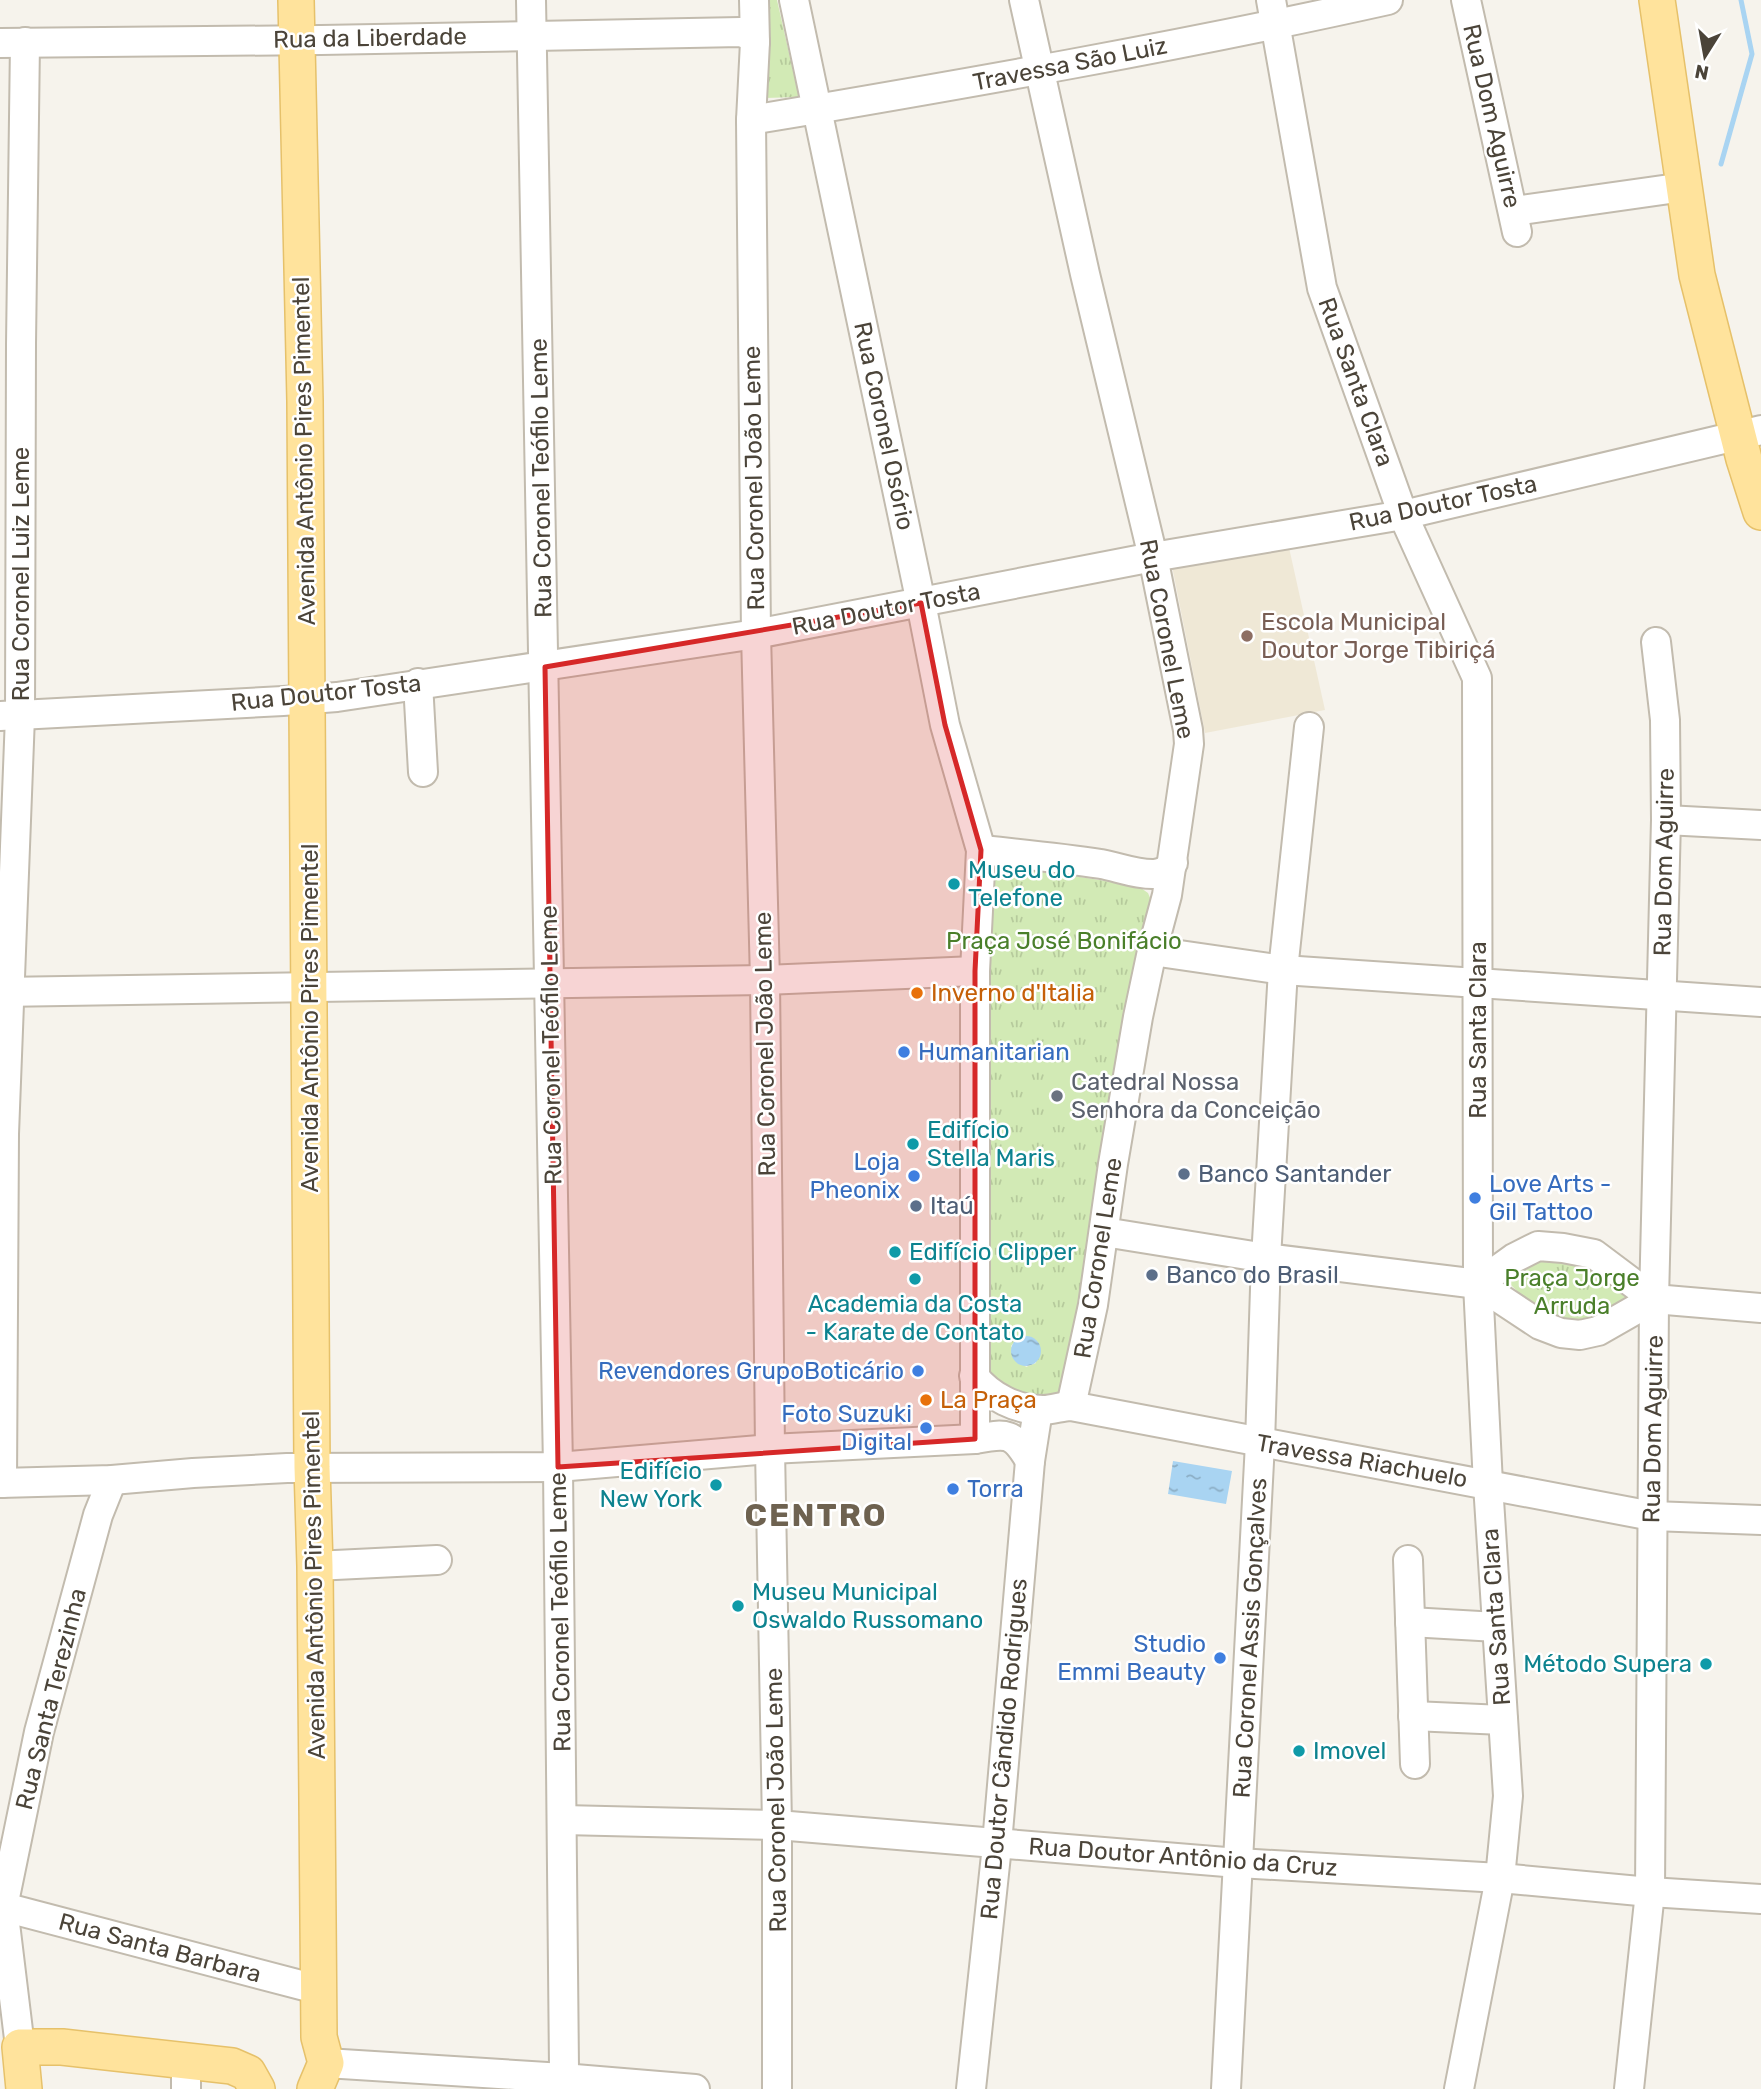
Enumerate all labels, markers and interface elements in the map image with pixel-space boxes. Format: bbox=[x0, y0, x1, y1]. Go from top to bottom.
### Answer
street label: Rua Dom Aguirre bbox=[1457, 21, 1527, 211]
north arrow bbox=[1670, 21, 1740, 91]
street label: Rua da Liberdade bbox=[273, 22, 467, 54]
street label: Travessa São Luiz bbox=[971, 31, 1169, 97]
text: N bbox=[1693, 60, 1711, 85]
street label: Avenida Antônio Pires Pimentel bbox=[287, 276, 321, 626]
street label: Rua Santa Clara bbox=[1312, 294, 1400, 470]
street label: Rua Coronel Osório bbox=[848, 319, 920, 533]
street label: Rua Coronel Teófilo Leme bbox=[525, 338, 557, 618]
street label: Rua Coronel João Leme bbox=[738, 345, 770, 611]
street label: Rua Coronel Luiz Leme bbox=[7, 447, 35, 701]
street label: Rua Doutor Tosta bbox=[1347, 469, 1539, 537]
street label: Rua Coronel Leme bbox=[1134, 537, 1200, 741]
street label: Rua Doutor Tosta bbox=[789, 577, 983, 641]
place label: Escola Municipal Doutor Jorge Tibiriçá bbox=[1261, 608, 1495, 664]
marker: Escola Municipal Doutor Jorge Tibiriçá bbox=[1239, 628, 1255, 644]
street label: Rua Doutor Tosta bbox=[229, 669, 423, 717]
street label: Rua Dom Aguirre bbox=[1648, 768, 1680, 956]
street label: Avenida Antônio Pires Pimentel bbox=[296, 843, 324, 1193]
place label: Museu do Telefone bbox=[968, 856, 1076, 912]
marker: Museu do Telefone bbox=[946, 876, 962, 892]
street label: Rua Coronel Teófilo Leme bbox=[535, 905, 567, 1185]
street label: Rua Coronel João Leme bbox=[749, 911, 781, 1177]
park label: Praça José Bonifácio bbox=[946, 927, 1182, 955]
street label: Rua Santa Clara bbox=[1464, 941, 1492, 1119]
place label: Inverno d'Italia bbox=[931, 979, 1095, 1007]
marker: Inverno d'Italia bbox=[909, 985, 925, 1001]
place label: Humanitarian bbox=[918, 1038, 1070, 1066]
marker: Humanitarian bbox=[896, 1044, 912, 1060]
place label: Catedral Nossa Senhora da Conceição bbox=[1071, 1068, 1321, 1124]
marker: Catedral Nossa Senhora da Conceição bbox=[1049, 1088, 1065, 1104]
place label: Edifício Stella Maris bbox=[927, 1116, 1055, 1172]
marker: Edifício Stella Maris bbox=[905, 1136, 921, 1152]
place label: Loja Pheonix bbox=[809, 1148, 900, 1204]
street label: Rua Coronel Leme bbox=[1068, 1156, 1128, 1360]
place label: Banco Santander bbox=[1198, 1160, 1391, 1188]
marker: Banco Santander bbox=[1176, 1166, 1192, 1182]
marker: Loja Pheonix bbox=[906, 1168, 922, 1184]
place label: Love Arts - Gil Tattoo bbox=[1489, 1170, 1611, 1226]
marker: Love Arts - Gil Tattoo bbox=[1467, 1190, 1483, 1206]
place label: Itaú bbox=[930, 1192, 974, 1220]
marker: Itaú bbox=[908, 1198, 924, 1214]
place label: Edifício Clipper bbox=[909, 1238, 1076, 1266]
marker: Edifício Clipper bbox=[887, 1244, 903, 1260]
place label: Banco do Brasil bbox=[1166, 1261, 1339, 1289]
park label: Praça Jorge Arruda bbox=[1504, 1264, 1640, 1320]
marker: Banco do Brasil bbox=[1144, 1267, 1160, 1283]
marker: Academia da Costa - Karate de Contato bbox=[907, 1271, 923, 1287]
place label: Academia da Costa - Karate de Contato bbox=[805, 1290, 1025, 1346]
street label: Rua Dom Aguirre bbox=[1637, 1335, 1669, 1523]
place label: Revendores GrupoBoticário bbox=[598, 1357, 904, 1385]
marker: Revendores GrupoBoticário bbox=[910, 1363, 926, 1379]
place label: La Praça bbox=[940, 1386, 1037, 1414]
marker: La Praça bbox=[918, 1392, 934, 1408]
place label: Foto Suzuki Digital bbox=[781, 1400, 912, 1456]
street label: Avenida Antônio Pires Pimentel bbox=[297, 1410, 331, 1760]
marker: Foto Suzuki Digital bbox=[918, 1420, 934, 1436]
street label: Travessa Riachuelo bbox=[1254, 1429, 1470, 1493]
place label: Edifício New York bbox=[600, 1457, 703, 1513]
street label: Rua Coronel Teófilo Leme bbox=[544, 1472, 576, 1752]
place label: Torra bbox=[967, 1475, 1024, 1503]
marker: Edifício New York bbox=[708, 1477, 724, 1493]
street label: Rua Coronel Assis Gonçalves bbox=[1228, 1477, 1272, 1799]
marker: Torra bbox=[945, 1481, 961, 1497]
district label: CENTRO bbox=[745, 1496, 887, 1534]
street label: Rua Santa Clara bbox=[1476, 1527, 1516, 1707]
street label: Rua Doutor Cândido Rodrigues bbox=[975, 1577, 1033, 1921]
place label: Museu Municipal Oswaldo Russomano bbox=[752, 1578, 983, 1634]
street label: Rua Santa Terezinha bbox=[10, 1585, 92, 1813]
marker: Museu Municipal Oswaldo Russomano bbox=[730, 1598, 746, 1614]
place label: Studio Emmi Beauty bbox=[1057, 1630, 1206, 1686]
marker: Studio Emmi Beauty bbox=[1212, 1650, 1228, 1666]
place label: Método Supera bbox=[1523, 1650, 1692, 1678]
marker: Método Supera bbox=[1698, 1656, 1714, 1672]
street label: Rua Coronel João Leme bbox=[760, 1667, 792, 1933]
place label: Imovel bbox=[1313, 1737, 1386, 1765]
marker: Imovel bbox=[1291, 1743, 1307, 1759]
street label: Rua Doutor Antônio da Cruz bbox=[1027, 1832, 1339, 1882]
street label: Rua Santa Barbara bbox=[56, 1908, 264, 1988]

